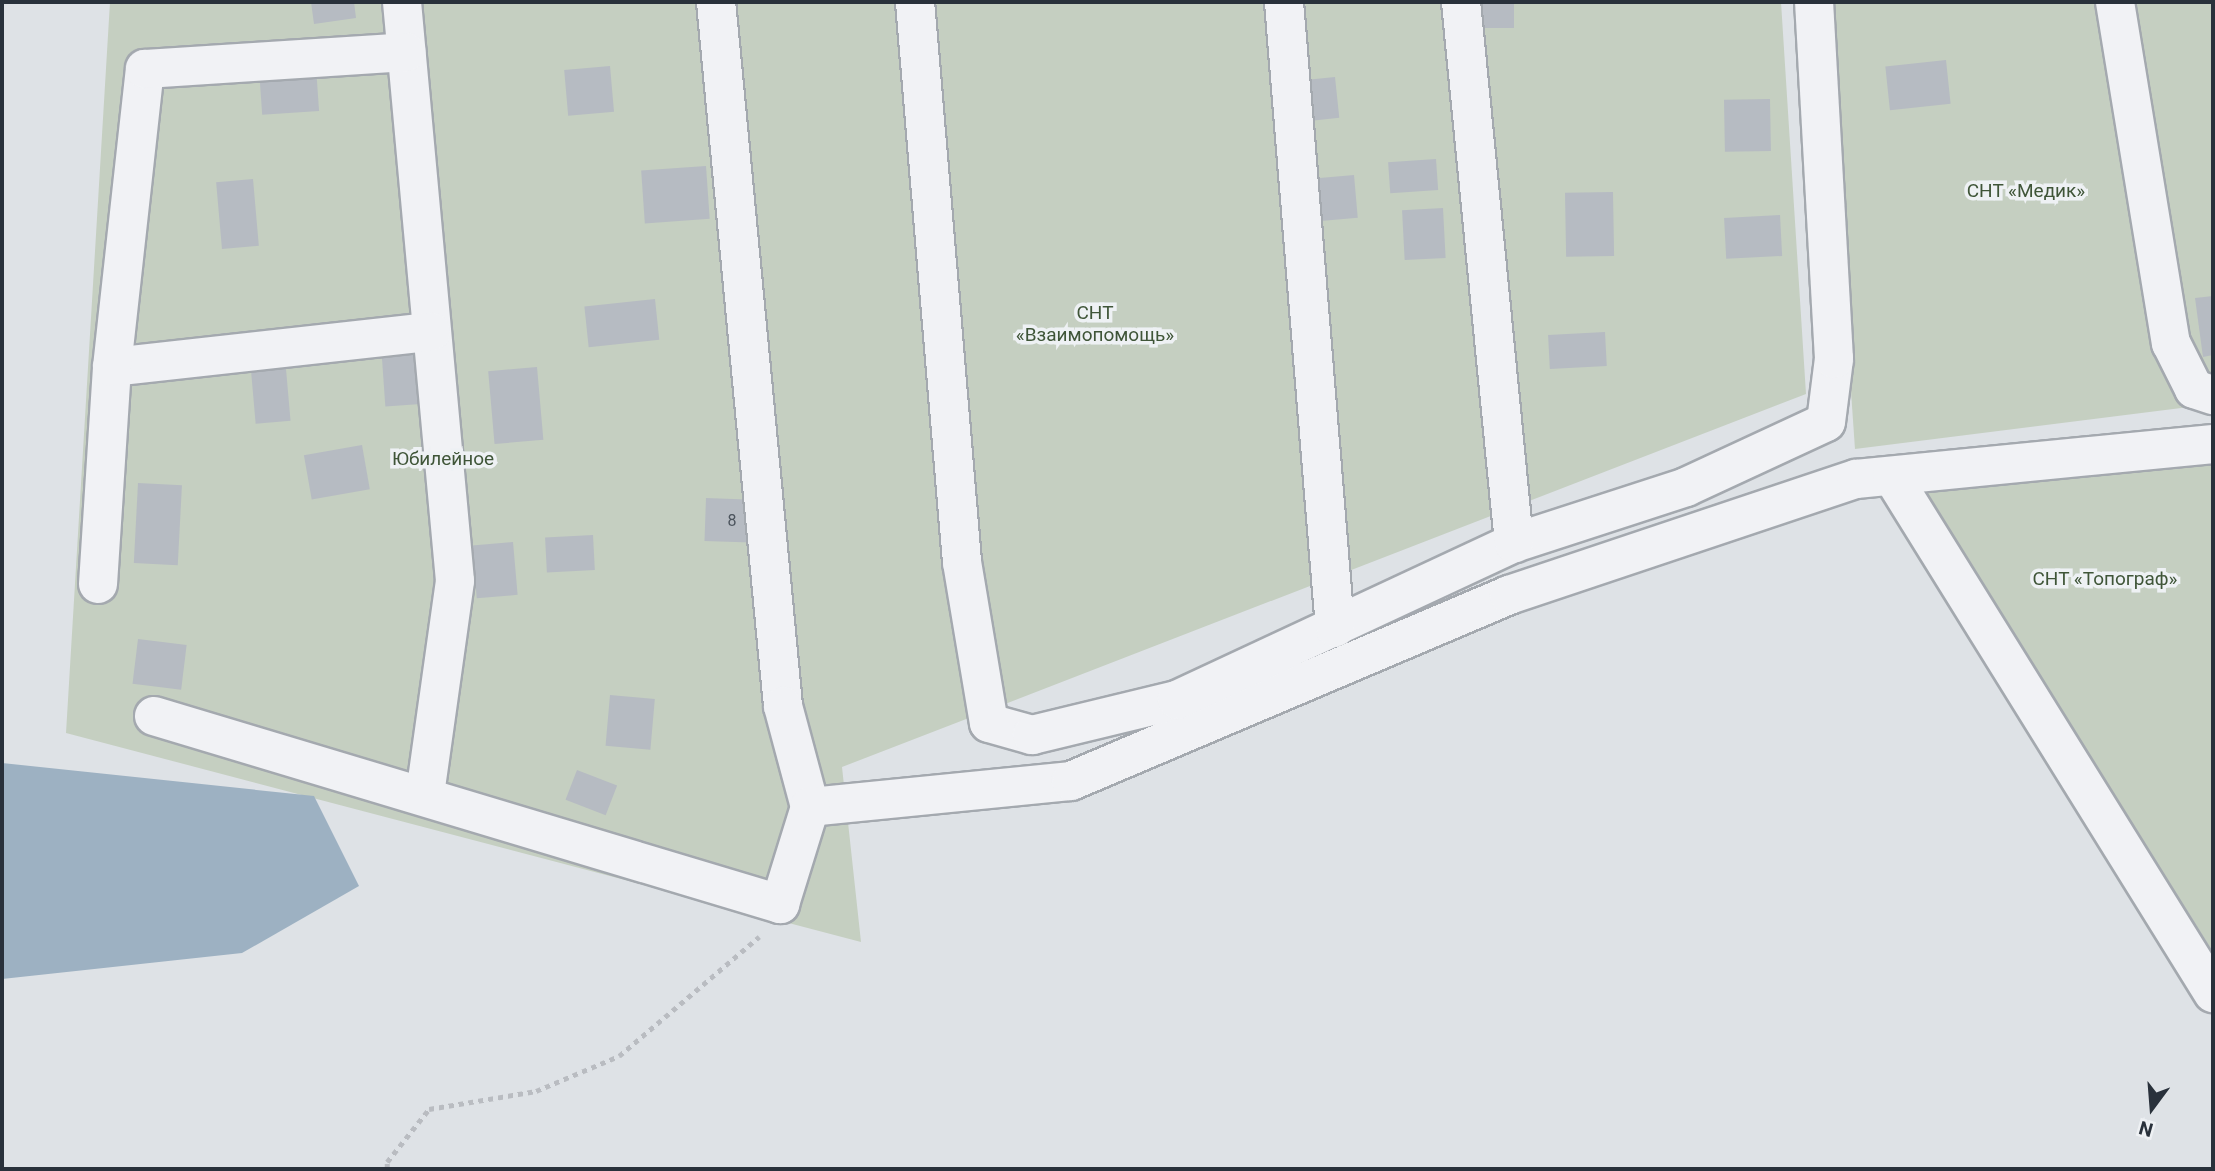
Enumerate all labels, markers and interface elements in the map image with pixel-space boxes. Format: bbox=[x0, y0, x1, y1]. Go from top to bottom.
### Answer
park label: СНТ «Медик» bbox=[1967, 180, 2085, 202]
park label: СНТ «Взаимопомощь» bbox=[1016, 302, 1174, 346]
park label: Юбилейное bbox=[392, 448, 494, 470]
house number: 8 bbox=[728, 511, 736, 531]
park label: СНТ «Топограф» bbox=[2032, 568, 2178, 590]
north arrow bbox=[2117, 1073, 2187, 1143]
text: N bbox=[2136, 1116, 2156, 1142]

